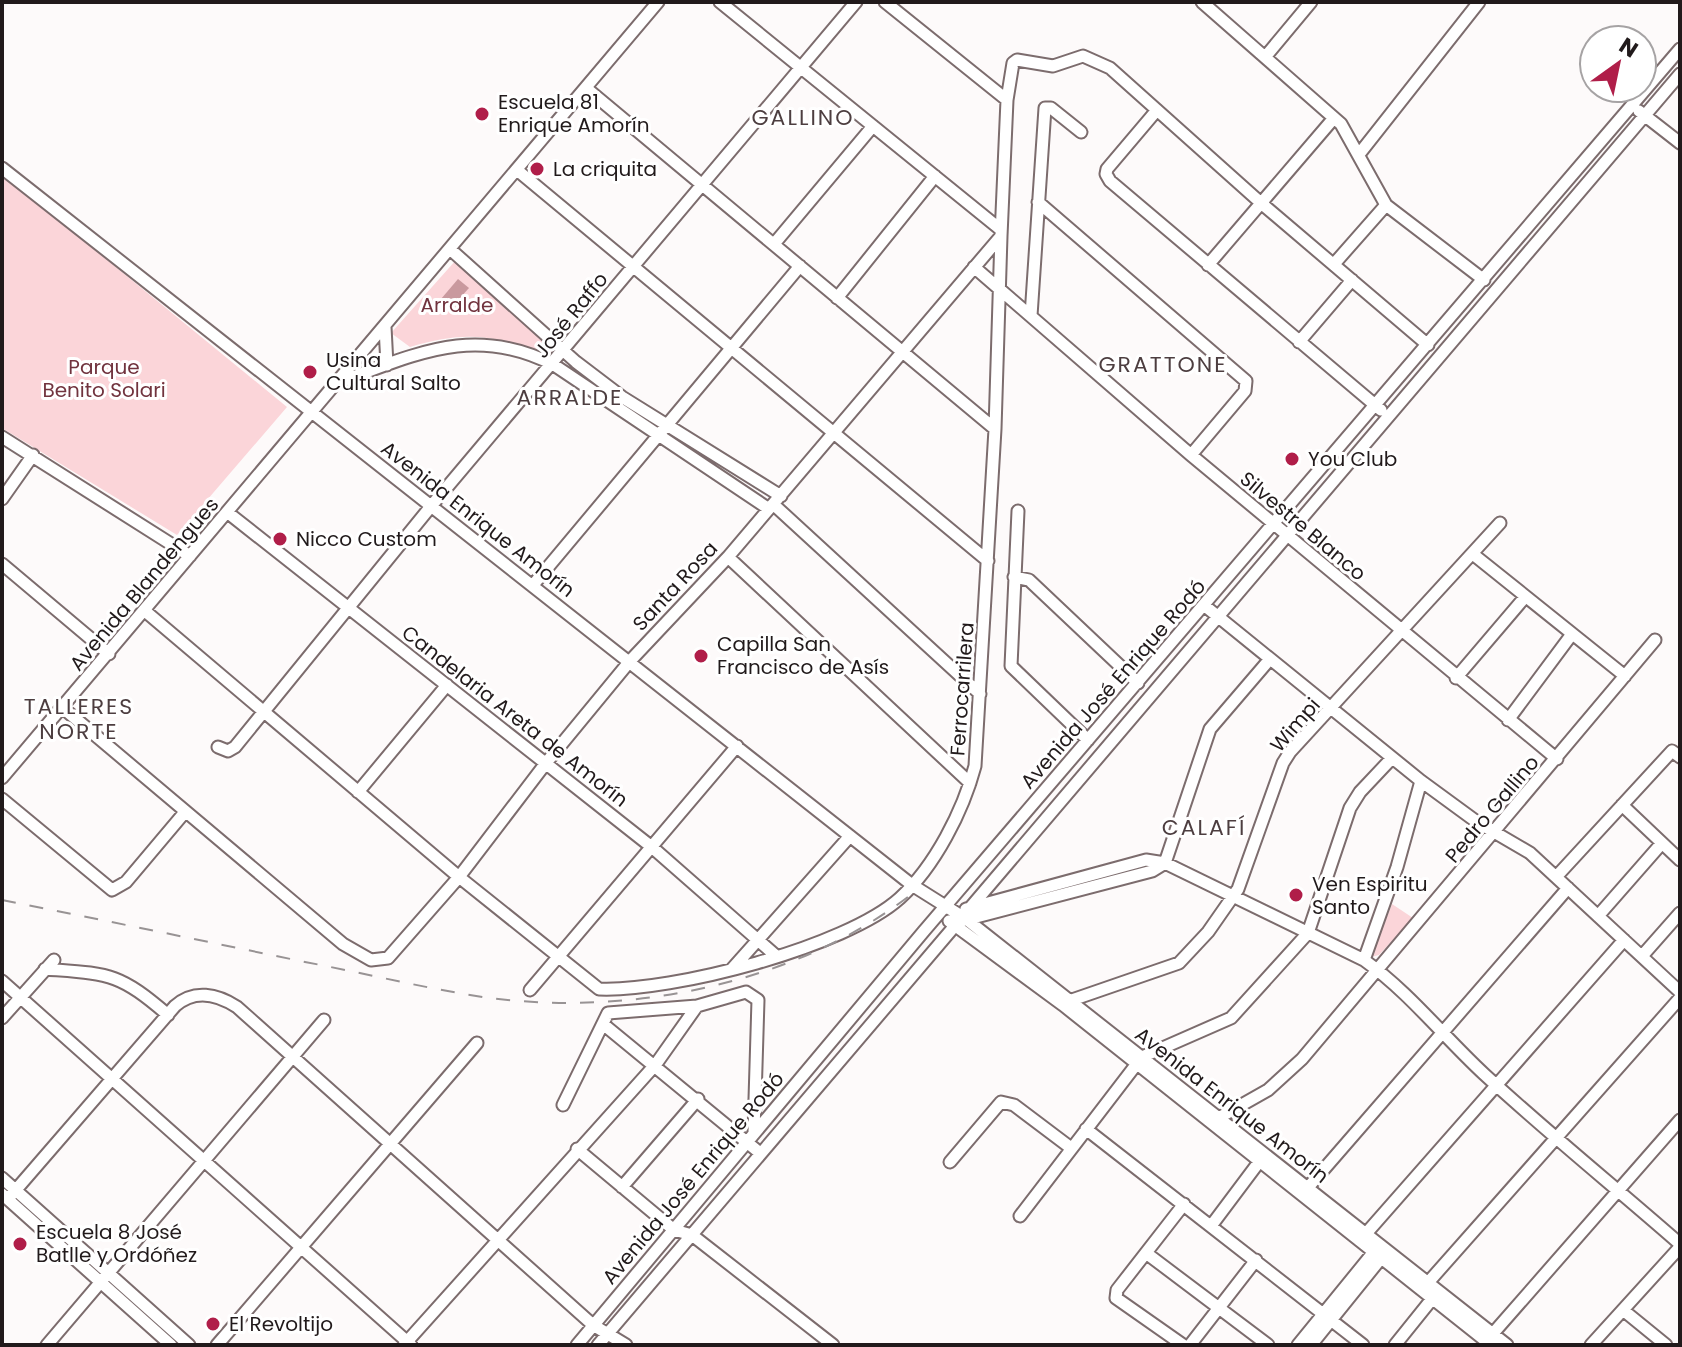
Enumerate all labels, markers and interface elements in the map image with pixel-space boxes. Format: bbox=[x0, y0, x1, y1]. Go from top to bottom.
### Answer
north arrow bbox=[1578, 24, 1658, 104]
text: N bbox=[1613, 30, 1644, 65]
place label: Escuela 81 Enrique Amorín bbox=[498, 88, 650, 139]
district label: GALLINO bbox=[751, 102, 855, 133]
marker: Escuela 81 Enrique Amorín bbox=[473, 105, 491, 123]
place label: La criquita bbox=[553, 155, 657, 183]
marker: La criquita bbox=[528, 160, 546, 178]
street label: José Raffo bbox=[528, 266, 614, 364]
park label: Arralde bbox=[421, 291, 493, 319]
place label: Usina Cultural Salto bbox=[326, 346, 461, 397]
district label: GRATTONE bbox=[1098, 349, 1228, 380]
park label: Parque Benito Solari bbox=[42, 353, 166, 404]
marker: Usina Cultural Salto bbox=[301, 363, 319, 381]
district label: ARRALDE bbox=[517, 382, 623, 413]
street label: Avenida Enrique Amorín bbox=[375, 434, 581, 604]
place label: You Club bbox=[1308, 445, 1397, 473]
marker: You Club bbox=[1283, 450, 1301, 468]
street label: Silvestre Blanco bbox=[1234, 465, 1372, 587]
street label: Avenida Blandengues bbox=[63, 491, 225, 677]
place label: Nicco Custom bbox=[296, 525, 437, 553]
marker: Nicco Custom bbox=[271, 530, 289, 548]
street label: Santa Rosa bbox=[626, 535, 724, 637]
street label: Avenida José Enrique Rodó bbox=[1014, 573, 1212, 795]
street label: Candelaria Areta de Amorín bbox=[396, 619, 634, 813]
street label: Ferrocarrilera bbox=[943, 621, 981, 757]
place label: Capilla San Francisco de Asís bbox=[717, 630, 889, 681]
marker: Capilla San Francisco de Asís bbox=[692, 647, 710, 665]
district label: TALLERES NORTE bbox=[24, 691, 134, 747]
street label: Wimpi bbox=[1264, 692, 1326, 758]
street label: Pedro Gallino bbox=[1439, 749, 1545, 869]
district label: CALAFÍ bbox=[1162, 812, 1246, 843]
place label: Ven Espiritu Santo bbox=[1312, 870, 1428, 921]
marker: Ven Espiritu Santo bbox=[1287, 886, 1305, 904]
street label: Avenida Enrique Amorín bbox=[1129, 1020, 1335, 1190]
street label: Avenida José Enrique Rodó bbox=[596, 1066, 790, 1290]
place label: Escuela 8 José Batlle y Ordóñez bbox=[36, 1218, 197, 1269]
marker: Escuela 8 José Batlle y Ordóñez bbox=[11, 1235, 29, 1253]
place label: El Revoltijo bbox=[229, 1310, 333, 1338]
marker: El Revoltijo bbox=[204, 1315, 222, 1333]

